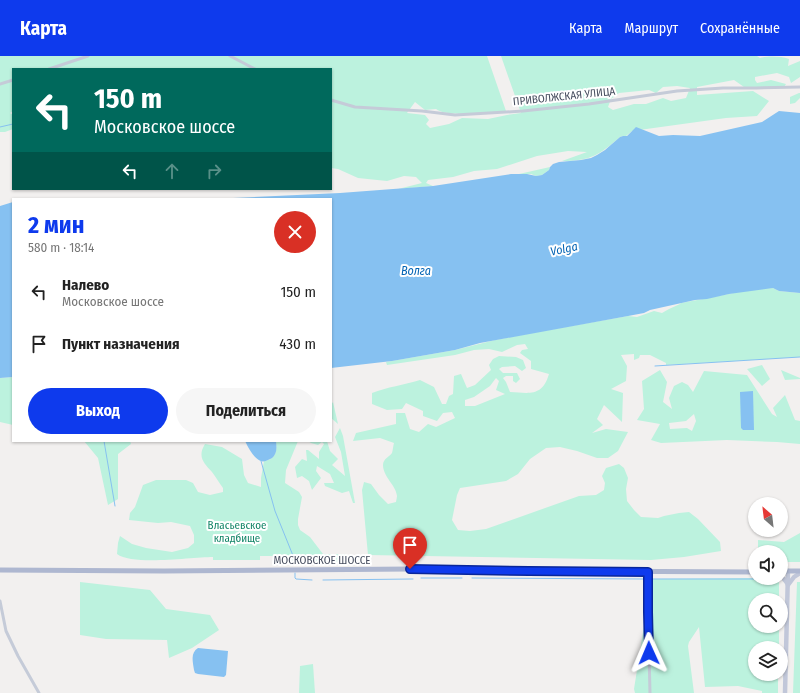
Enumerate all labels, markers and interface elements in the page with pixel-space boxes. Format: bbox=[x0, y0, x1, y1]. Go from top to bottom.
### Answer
text: Карта bbox=[20, 17, 67, 40]
text: Карта bbox=[569, 20, 602, 37]
text: Маршрут bbox=[624, 20, 678, 37]
text: Сохранённые bbox=[700, 20, 780, 37]
text: 150 m bbox=[94, 82, 162, 115]
icon: left bbox=[28, 84, 80, 136]
street label: ПРИВОЛЖСКАЯ УЛИЦА bbox=[512, 85, 616, 108]
text: Московское шоссе bbox=[94, 116, 235, 138]
icon: left bbox=[119, 160, 141, 182]
icon: ahead bbox=[161, 160, 183, 182]
icon: right bbox=[203, 160, 225, 182]
text: 2 мин bbox=[28, 211, 84, 239]
button: close bbox=[274, 211, 316, 253]
water label: Volga bbox=[549, 239, 579, 259]
text: 580 m · 18:14 bbox=[28, 240, 94, 255]
water label: Волга bbox=[401, 264, 431, 278]
text: Налево bbox=[62, 276, 109, 294]
icon: left bbox=[28, 281, 50, 303]
text: 150 m bbox=[280, 283, 316, 301]
text: Московское шоссе bbox=[62, 294, 164, 309]
icon: arrive bbox=[28, 333, 50, 355]
text: Пункт назначения bbox=[62, 335, 180, 353]
text: 430 m bbox=[279, 335, 316, 353]
button: Выход bbox=[28, 388, 168, 434]
button: Поделиться bbox=[176, 388, 316, 434]
north arrow bbox=[748, 497, 788, 537]
map controls bbox=[748, 497, 788, 681]
park label: Власьевское кладбище bbox=[208, 519, 266, 545]
pin bbox=[393, 528, 427, 569]
icon: arrive bbox=[399, 534, 421, 556]
button: sound bbox=[748, 545, 788, 585]
street label: МОСКОВСКОЕ ШОССЕ bbox=[274, 554, 370, 567]
button: search bbox=[748, 593, 788, 633]
position arrow bbox=[628, 632, 670, 674]
button: layers bbox=[748, 641, 788, 681]

